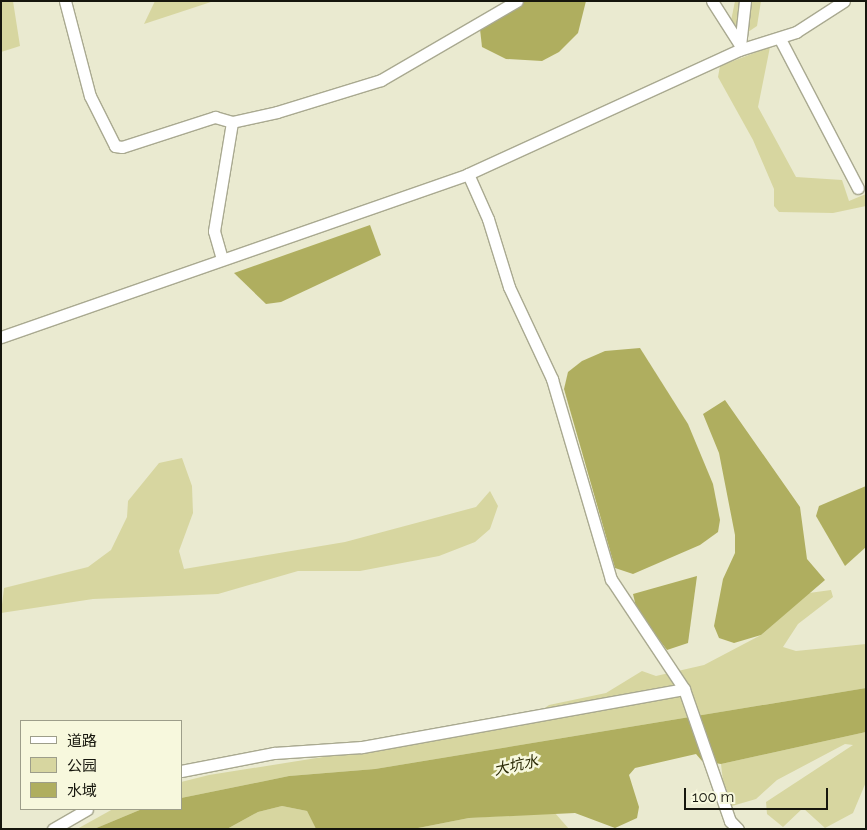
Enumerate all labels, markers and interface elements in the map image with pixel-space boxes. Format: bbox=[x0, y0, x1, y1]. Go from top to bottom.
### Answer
legend bbox=[20, 720, 182, 810]
text: 道路 bbox=[67, 732, 97, 750]
water label: 大坑水 bbox=[492, 753, 540, 779]
text: 公园 bbox=[67, 757, 97, 775]
scale bar bbox=[687, 778, 831, 810]
text: 水域 bbox=[67, 782, 97, 800]
text: 100 m bbox=[692, 788, 734, 806]

